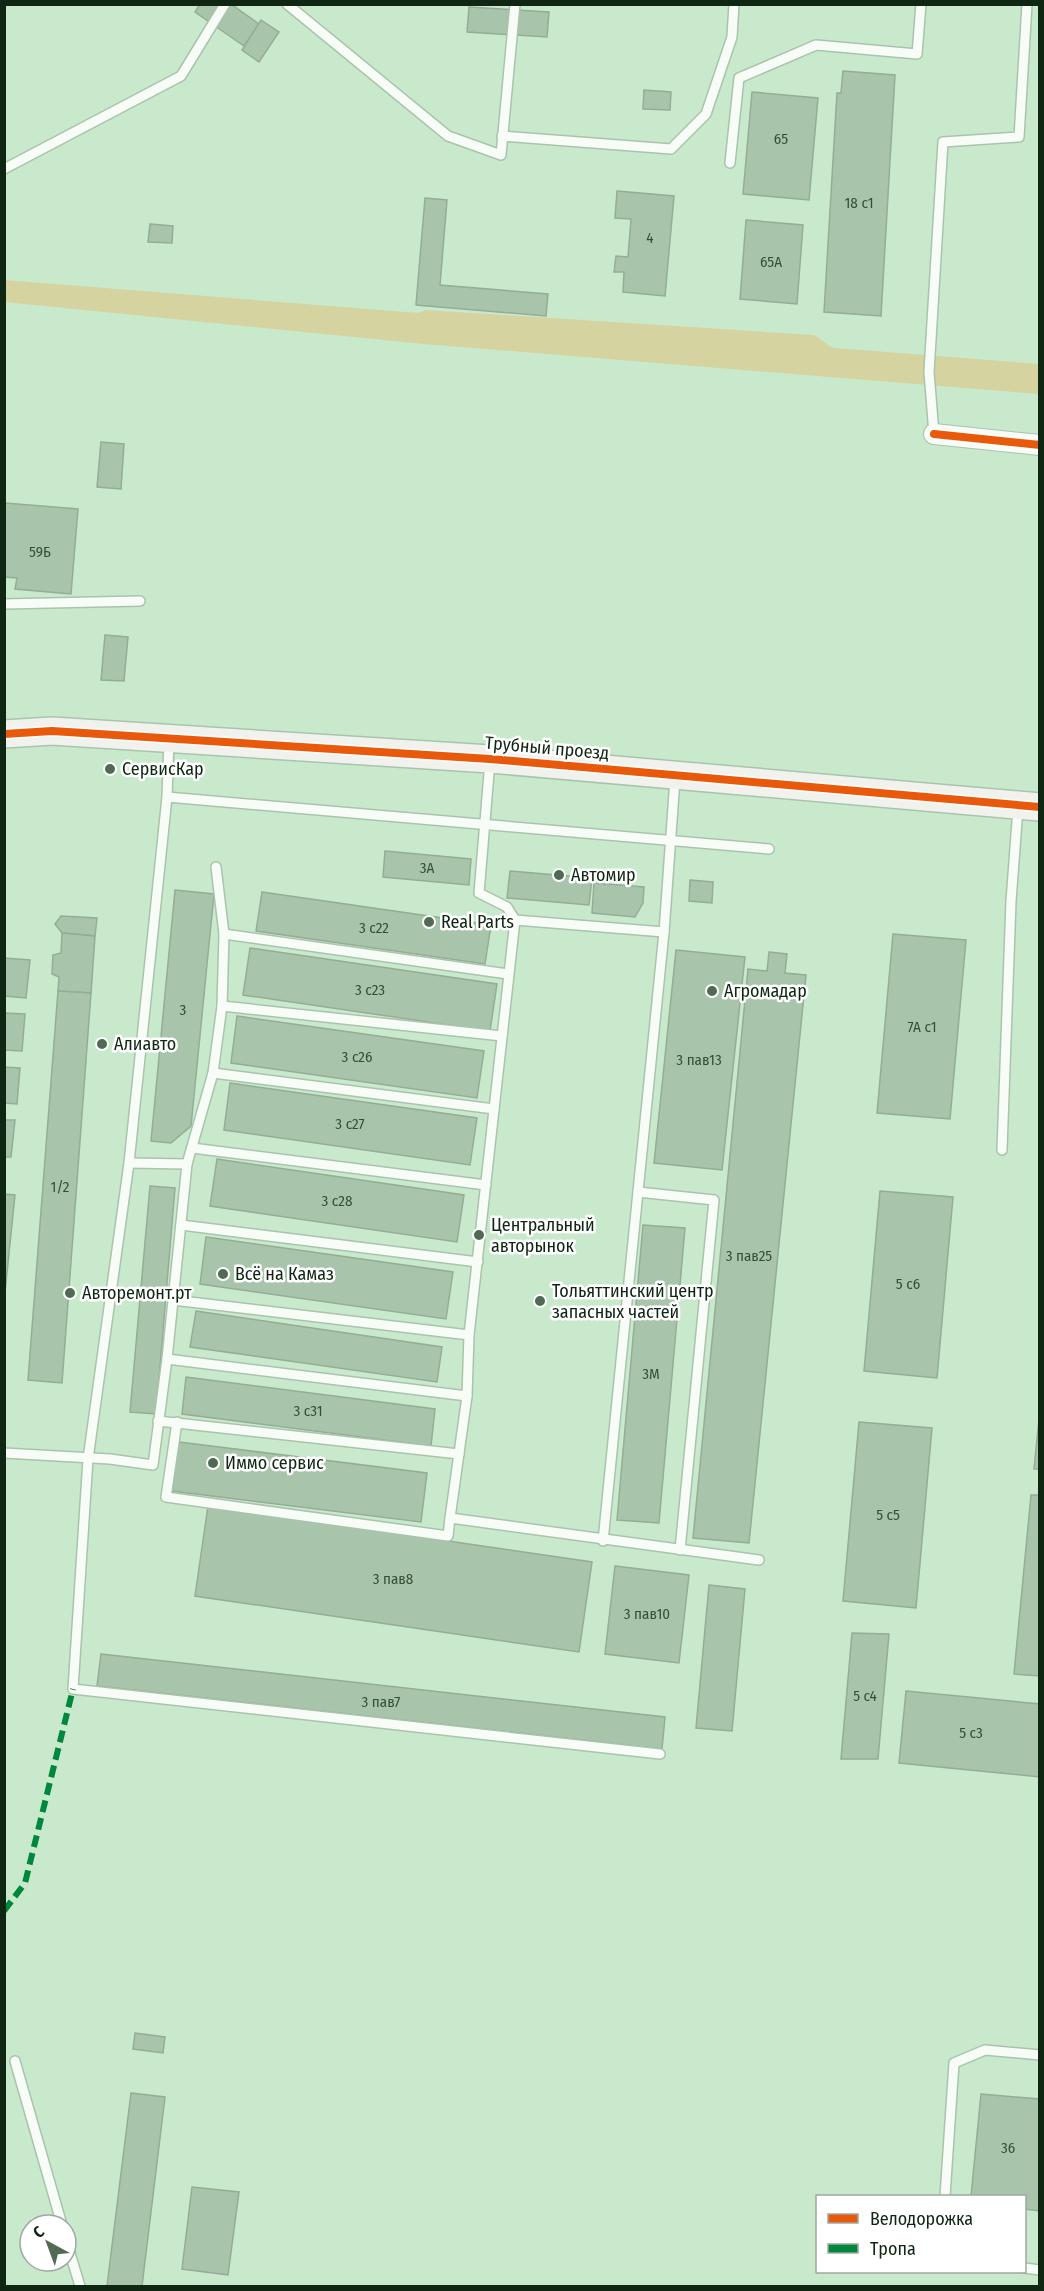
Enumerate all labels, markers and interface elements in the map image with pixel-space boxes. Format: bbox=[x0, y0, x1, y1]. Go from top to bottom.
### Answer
house number: 65 bbox=[774, 130, 788, 148]
house number: 18 с1 bbox=[845, 194, 873, 212]
house number: 4 bbox=[646, 229, 654, 247]
house number: 65А bbox=[760, 253, 782, 271]
house number: 59Б bbox=[29, 543, 51, 561]
street label: Трубный проезд bbox=[484, 732, 610, 764]
place label: СервисКар bbox=[122, 758, 204, 780]
marker: СервисКар bbox=[103, 762, 117, 776]
house number: 3А bbox=[420, 859, 434, 877]
place label: Автомир bbox=[571, 864, 636, 886]
marker: Автомир bbox=[552, 868, 566, 882]
place label: Real Parts bbox=[441, 911, 514, 933]
marker: Real Parts bbox=[422, 915, 436, 929]
house number: 3 с22 bbox=[359, 919, 389, 937]
place label: Агромадар bbox=[724, 980, 807, 1002]
house number: 3 с23 bbox=[355, 981, 385, 999]
marker: Агромадар bbox=[705, 984, 719, 998]
house number: 3 bbox=[180, 1001, 187, 1019]
house number: 7А с1 bbox=[907, 1018, 937, 1036]
place label: Алиавто bbox=[114, 1033, 176, 1055]
marker: Алиавто bbox=[95, 1037, 109, 1051]
house number: 3 с26 bbox=[342, 1048, 372, 1066]
house number: 3 пав13 bbox=[676, 1051, 722, 1069]
house number: 3 с27 bbox=[335, 1115, 365, 1133]
house number: 1/2 bbox=[51, 1178, 70, 1196]
house number: 3 с28 bbox=[322, 1192, 352, 1210]
place label: Центральный авторынок bbox=[491, 1214, 595, 1257]
marker: Центральный авторынок bbox=[472, 1228, 486, 1242]
house number: 3 пав25 bbox=[726, 1247, 772, 1265]
place label: Всё на Камаз bbox=[235, 1263, 334, 1285]
marker: Всё на Камаз bbox=[216, 1267, 230, 1281]
house number: 5 с6 bbox=[896, 1275, 920, 1293]
place label: Тольяттинский центр запасных частей bbox=[552, 1280, 714, 1323]
place label: Авторемонт.рт bbox=[82, 1282, 192, 1304]
marker: Авторемонт.рт bbox=[63, 1286, 77, 1300]
marker: Тольяттинский центр запасных частей bbox=[533, 1294, 547, 1308]
house number: 3М bbox=[642, 1365, 660, 1383]
house number: 3 с31 bbox=[294, 1402, 322, 1420]
place label: Иммо сервис bbox=[225, 1452, 324, 1474]
marker: Иммо сервис bbox=[206, 1456, 220, 1470]
house number: 5 с5 bbox=[876, 1506, 900, 1524]
house number: 3 пав8 bbox=[373, 1570, 413, 1588]
house number: 3 пав10 bbox=[624, 1605, 670, 1623]
house number: 5 с4 bbox=[853, 1687, 877, 1705]
house number: 3 пав7 bbox=[362, 1693, 400, 1711]
house number: 5 с3 bbox=[959, 1724, 983, 1742]
house number: 36 bbox=[1001, 2139, 1015, 2157]
legend bbox=[816, 2195, 1026, 2273]
text: Велодорожка bbox=[870, 2208, 973, 2230]
north arrow bbox=[18, 2213, 78, 2273]
text: С bbox=[29, 2222, 48, 2242]
text: Тропа bbox=[870, 2238, 916, 2260]

